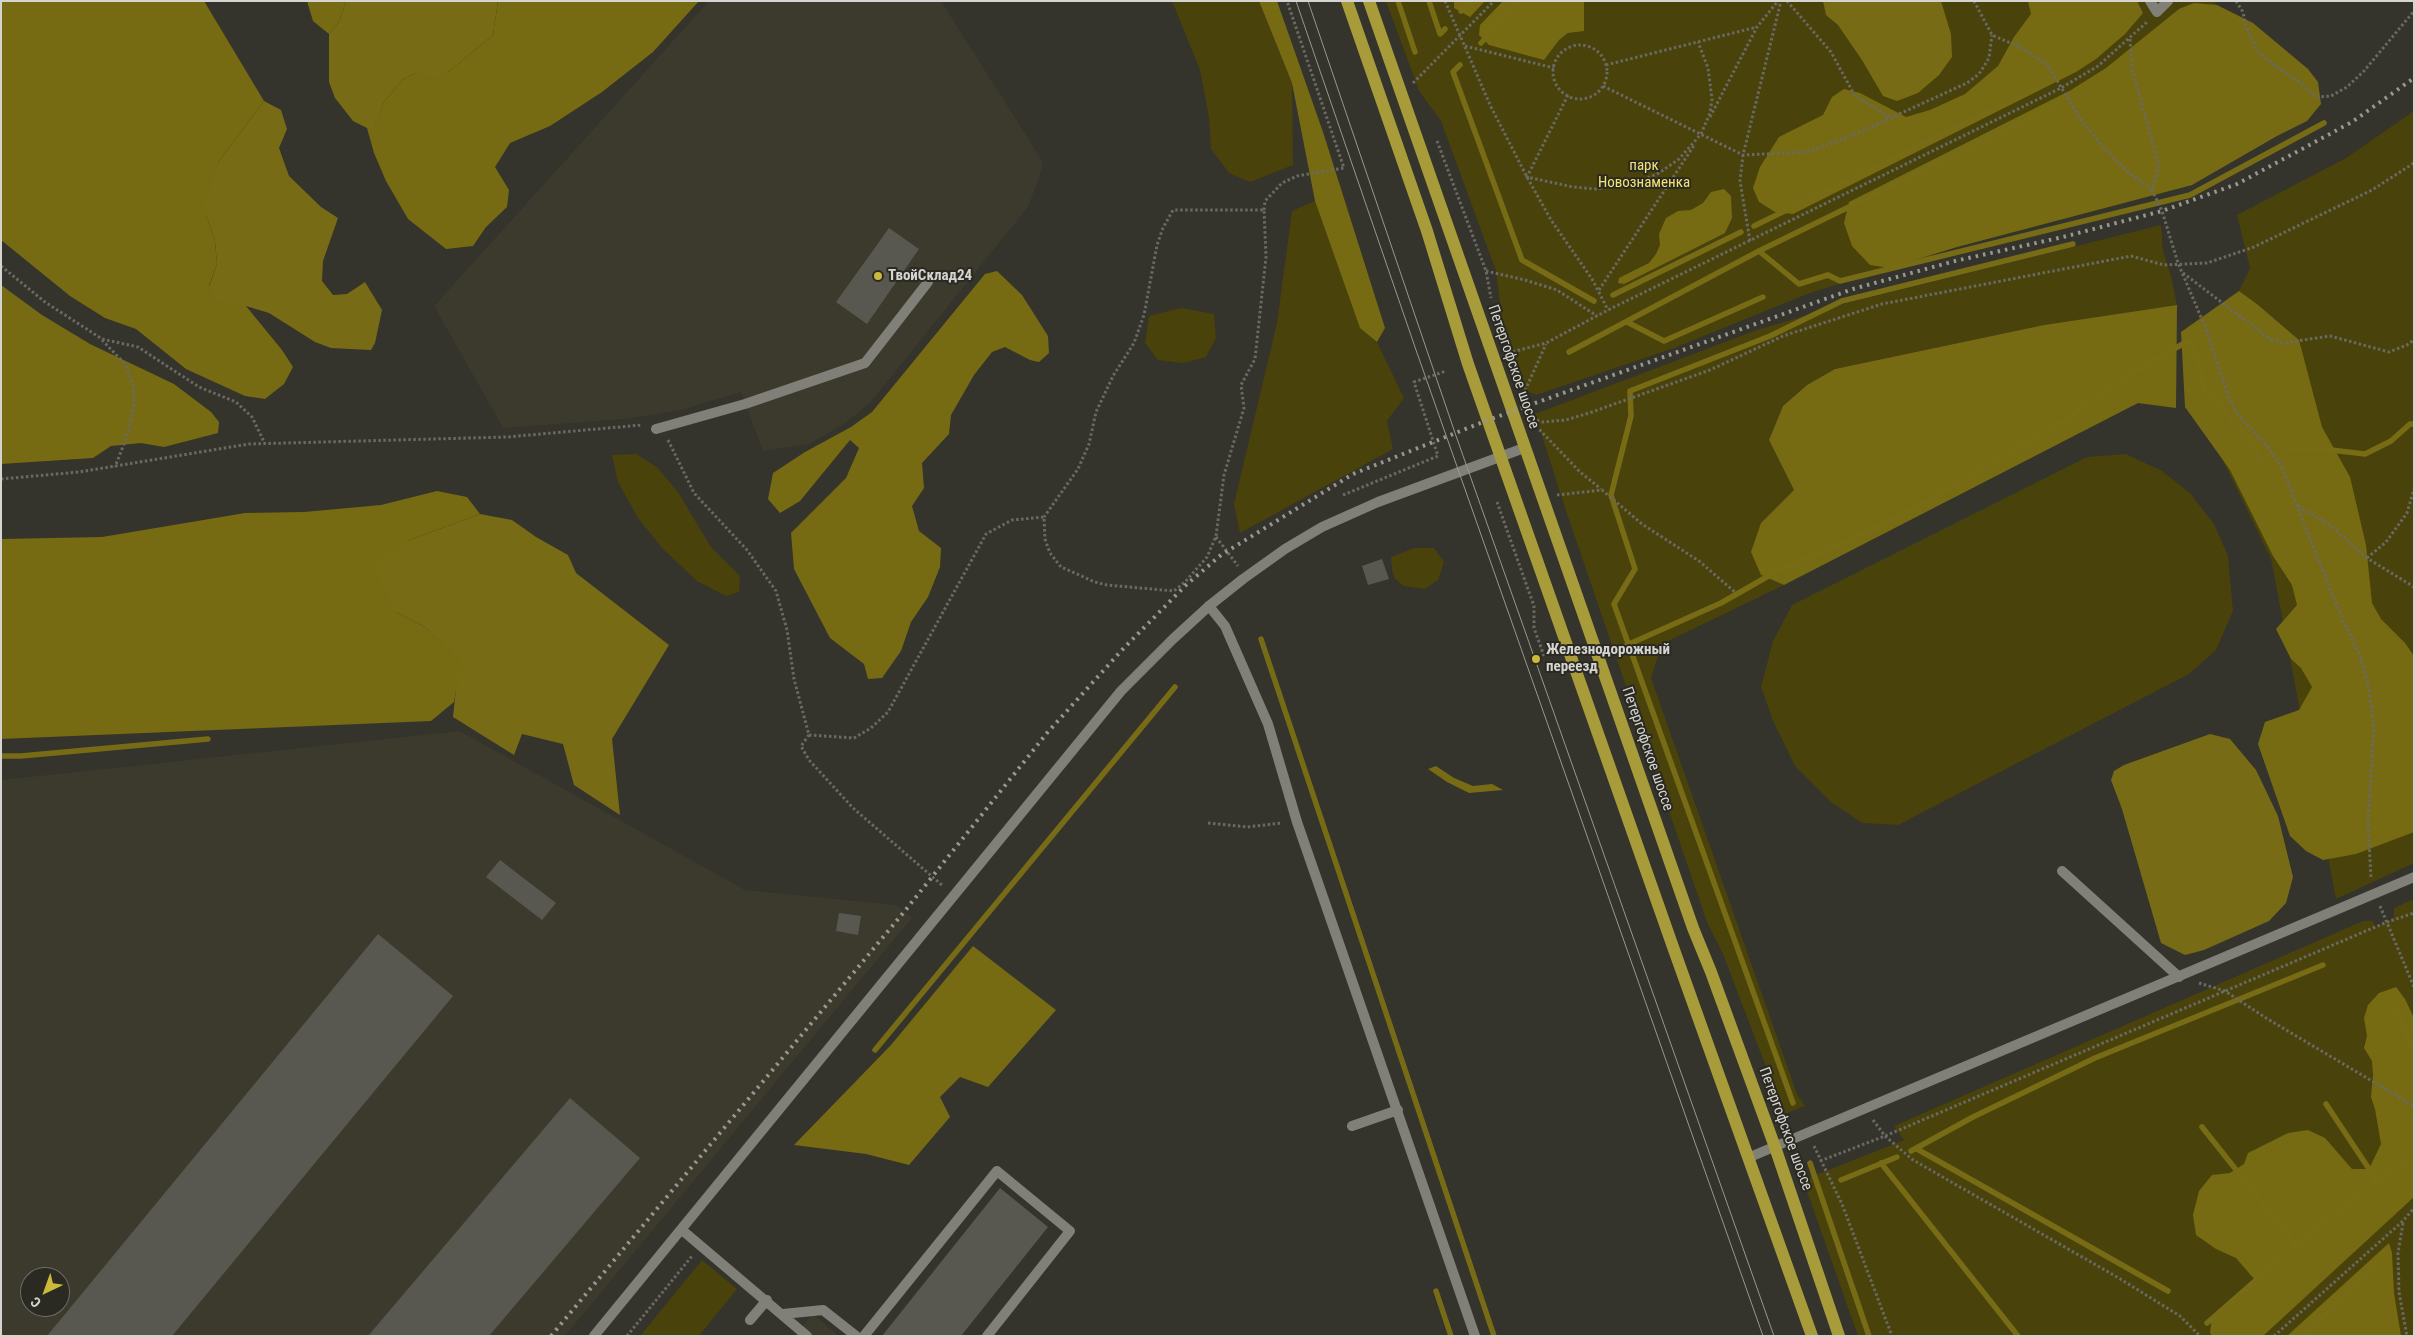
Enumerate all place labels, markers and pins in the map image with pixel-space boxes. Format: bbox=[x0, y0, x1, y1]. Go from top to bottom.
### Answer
place label: ТвойСклад24 bbox=[888, 267, 972, 285]
marker: ТвойСклад24 bbox=[872, 270, 884, 282]
place label: Железнодорожный переезд bbox=[1546, 641, 1670, 676]
marker: Железнодорожный переезд bbox=[1530, 653, 1542, 665]

